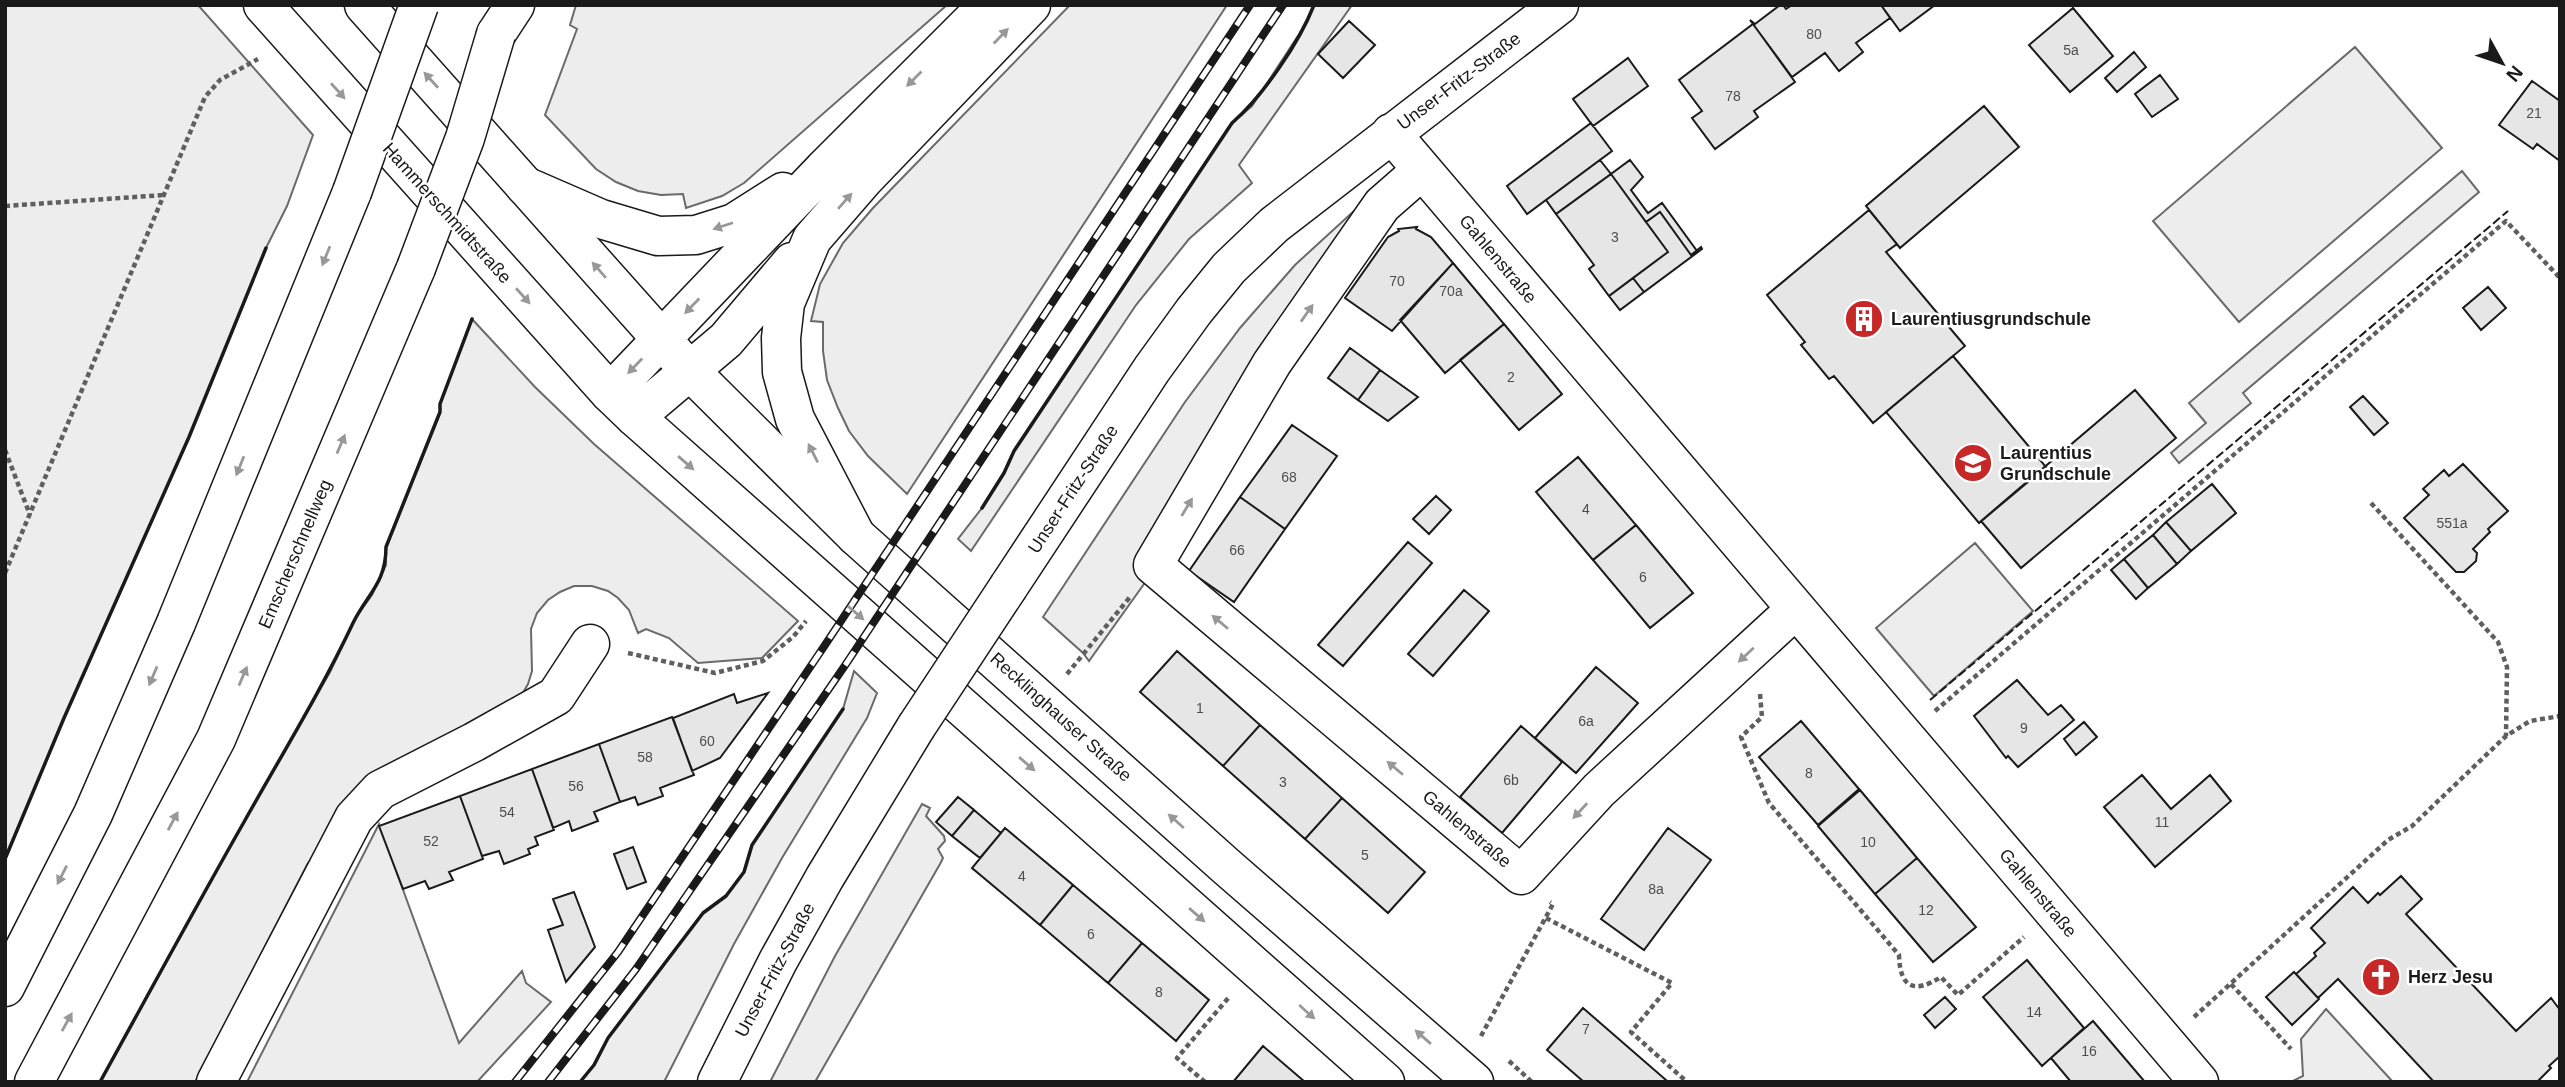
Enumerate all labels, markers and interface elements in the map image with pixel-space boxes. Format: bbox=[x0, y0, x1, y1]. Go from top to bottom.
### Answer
house number: 80 bbox=[1806, 26, 1822, 42]
one-way arrow bbox=[993, 28, 1009, 45]
street label: Unser-Fritz-Straße bbox=[1393, 28, 1525, 134]
north arrow bbox=[2467, 28, 2537, 98]
house number: 5a bbox=[2063, 42, 2079, 58]
text: N bbox=[2502, 62, 2527, 86]
one-way arrow bbox=[423, 71, 439, 89]
one-way arrow bbox=[906, 71, 922, 87]
one-way arrow bbox=[330, 82, 345, 99]
house number: 78 bbox=[1725, 88, 1741, 104]
house number: 21 bbox=[2526, 105, 2542, 121]
street label: Hammerschmidtstraße bbox=[379, 139, 515, 287]
one-way arrow bbox=[837, 192, 853, 210]
street label: Gahlenstraße bbox=[1455, 211, 1541, 307]
one-way arrow bbox=[712, 221, 733, 232]
house number: 3 bbox=[1611, 229, 1619, 245]
one-way arrow bbox=[320, 245, 331, 266]
one-way arrow bbox=[591, 261, 607, 279]
house number: 70 bbox=[1389, 273, 1405, 289]
house number: 70a bbox=[1439, 283, 1463, 299]
one-way arrow bbox=[515, 287, 531, 305]
one-way arrow bbox=[684, 298, 701, 315]
building icon: Laurentiusgrundschule bbox=[1843, 298, 1885, 340]
one-way arrow bbox=[1300, 304, 1314, 322]
place label: Laurentiusgrundschule bbox=[1891, 309, 2091, 329]
one-way arrow bbox=[628, 357, 644, 374]
house number: 2 bbox=[1507, 369, 1515, 385]
street label: Unser-Fritz-Straße bbox=[1024, 421, 1122, 557]
one-way arrow bbox=[336, 434, 347, 455]
school or university icon: Laurentius Grundschule bbox=[1952, 442, 1994, 484]
one-way arrow bbox=[808, 443, 819, 463]
place label: Laurentius Grundschule bbox=[2000, 443, 2111, 484]
one-way arrow bbox=[677, 454, 694, 470]
one-way arrow bbox=[235, 456, 246, 477]
house number: 68 bbox=[1281, 469, 1297, 485]
street label: Emscherschnellweg bbox=[255, 476, 335, 632]
one-way arrow bbox=[1181, 497, 1194, 516]
house number: 4 bbox=[1582, 501, 1590, 517]
house number: 551a bbox=[2436, 515, 2468, 531]
house number: 66 bbox=[1229, 542, 1245, 558]
house number: 6 bbox=[1639, 569, 1647, 585]
one-way arrow bbox=[847, 605, 864, 621]
one-way arrow bbox=[1212, 615, 1229, 630]
one-way arrow bbox=[1737, 647, 1755, 663]
street label: Recklinghauser Straße bbox=[986, 648, 1136, 786]
one-way arrow bbox=[147, 666, 158, 687]
one-way arrow bbox=[238, 666, 249, 687]
house number: 1 bbox=[1196, 700, 1204, 716]
house number: 6a bbox=[1578, 713, 1594, 729]
house number: 9 bbox=[2020, 720, 2028, 736]
house number: 60 bbox=[699, 733, 715, 749]
house number: 58 bbox=[637, 749, 653, 765]
one-way arrow bbox=[1018, 756, 1035, 771]
one-way arrow bbox=[1386, 761, 1403, 776]
house number: 8 bbox=[1805, 765, 1813, 781]
house number: 6b bbox=[1503, 772, 1519, 788]
house number: 3 bbox=[1279, 774, 1287, 790]
house number: 56 bbox=[568, 778, 584, 794]
street label: Gahlenstraße bbox=[1419, 786, 1515, 872]
one-way arrow bbox=[1572, 802, 1588, 820]
house number: 54 bbox=[499, 804, 515, 820]
one-way arrow bbox=[168, 811, 179, 831]
one-way arrow bbox=[1167, 813, 1185, 829]
house number: 11 bbox=[2155, 814, 2169, 830]
house number: 52 bbox=[423, 833, 439, 849]
house number: 10 bbox=[1860, 834, 1876, 850]
street label: Gahlenstraße bbox=[1995, 845, 2081, 941]
house number: 5 bbox=[1361, 847, 1369, 863]
one-way arrow bbox=[57, 865, 68, 885]
house number: 4 bbox=[1018, 868, 1026, 884]
house number: 8a bbox=[1648, 881, 1664, 897]
street label: Unser-Fritz-Straße bbox=[731, 900, 819, 1040]
house number: 12 bbox=[1918, 902, 1934, 918]
one-way arrow bbox=[1188, 907, 1206, 923]
house number: 6 bbox=[1087, 926, 1095, 942]
church icon: Herz Jesu bbox=[2360, 956, 2402, 998]
place label: Herz Jesu bbox=[2408, 967, 2493, 987]
house number: 8 bbox=[1155, 984, 1163, 1000]
one-way arrow bbox=[1298, 1004, 1315, 1019]
house number: 14 bbox=[2026, 1004, 2042, 1020]
one-way arrow bbox=[61, 1012, 73, 1032]
house number: 7 bbox=[1582, 1021, 1590, 1037]
one-way arrow bbox=[1414, 1029, 1432, 1045]
house number: 16 bbox=[2081, 1043, 2097, 1059]

